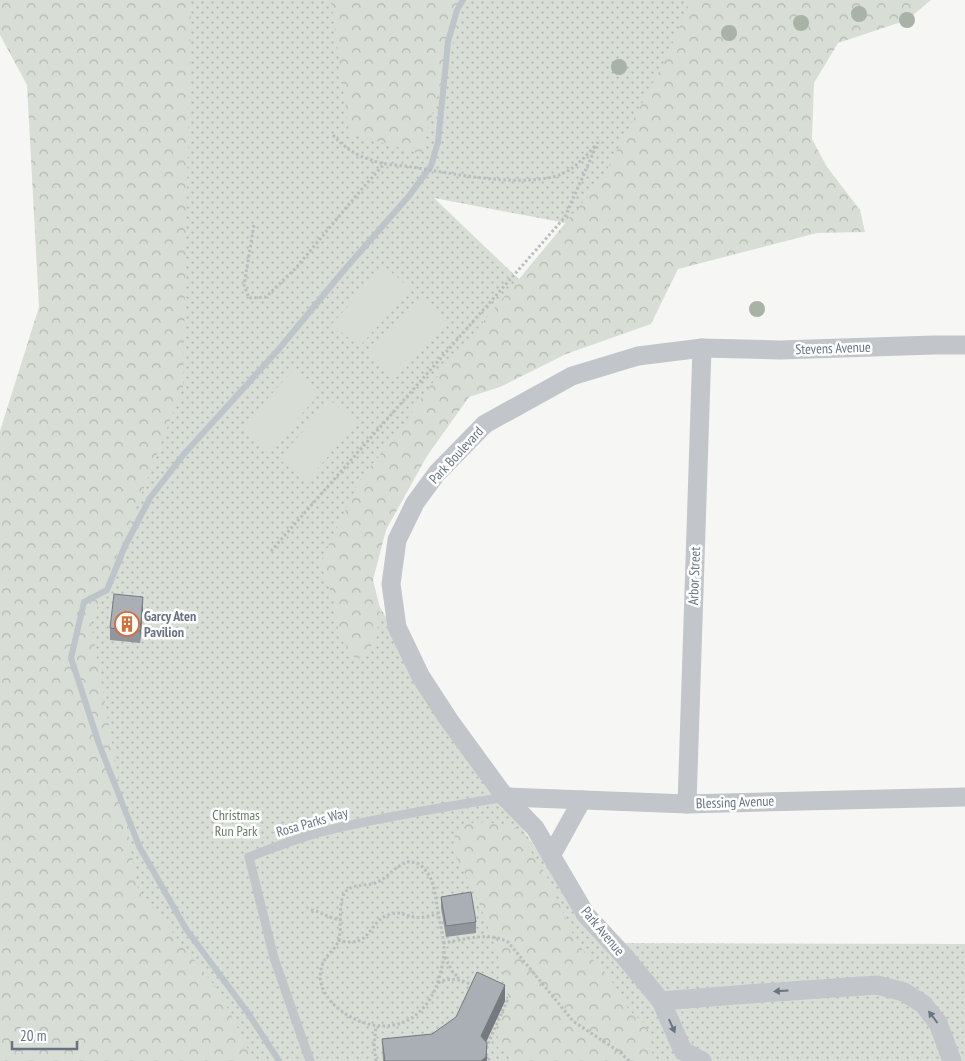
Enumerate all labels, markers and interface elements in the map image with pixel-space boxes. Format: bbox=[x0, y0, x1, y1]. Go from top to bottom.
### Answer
street label: Stevens Avenue bbox=[795, 338, 871, 358]
street label: Park Boulevard bbox=[425, 423, 487, 487]
street label: Arbor Street bbox=[684, 546, 704, 605]
place label: Garcy Aten Pavilion bbox=[144, 607, 196, 641]
building icon: Garcy Aten Pavilion bbox=[114, 611, 140, 637]
street label: Blessing Avenue bbox=[696, 792, 775, 812]
street label: Rosa Parks Way bbox=[274, 803, 351, 841]
park label: Christmas Run Park bbox=[212, 806, 260, 840]
street label: Park Avenue bbox=[577, 903, 629, 959]
one-way arrow bbox=[773, 988, 789, 996]
one-way arrow bbox=[928, 1010, 938, 1024]
scale bar bbox=[12, 1018, 78, 1050]
one-way arrow bbox=[669, 1019, 677, 1033]
text: 20 m bbox=[20, 1026, 46, 1045]

